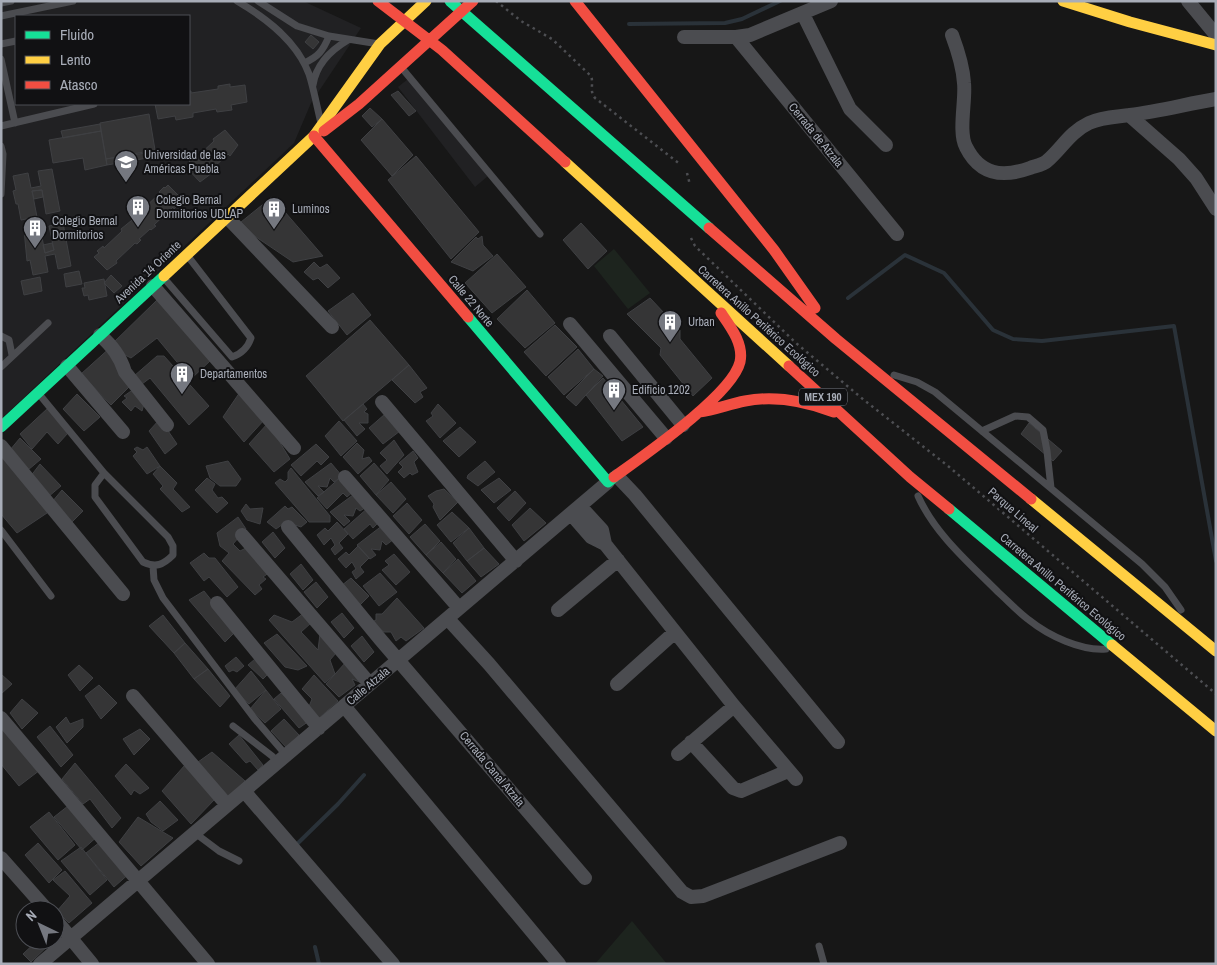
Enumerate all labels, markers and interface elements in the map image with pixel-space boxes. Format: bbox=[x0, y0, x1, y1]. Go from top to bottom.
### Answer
legend bbox=[15, 15, 190, 105]
text: Fluido bbox=[60, 24, 94, 45]
text: Lento bbox=[60, 49, 91, 70]
text: Atasco bbox=[59, 74, 98, 95]
street label: Cerrada de Atzala bbox=[785, 99, 847, 171]
place label: Universidad de las Américas Puebla bbox=[143, 147, 226, 177]
school or university icon: Universidad de las Américas Puebla bbox=[113, 149, 139, 183]
place label: Colegio Bernal Dormitorios UDLAP bbox=[156, 192, 243, 222]
building icon: Colegio Bernal Dormitorios UDLAP bbox=[125, 194, 151, 228]
building icon: Luminos bbox=[261, 196, 287, 230]
place label: Luminos bbox=[292, 201, 330, 217]
place label: Colegio Bernal Dormitorios bbox=[52, 213, 117, 243]
building icon: Colegio Bernal Dormitorios bbox=[22, 215, 48, 249]
street label: Avenida 14 Oriente bbox=[111, 237, 185, 308]
street label: Carretera Anillo Periférico Ecológico bbox=[694, 262, 824, 380]
street label: Calle 22 Norte bbox=[445, 272, 497, 330]
building icon: Urban bbox=[657, 309, 683, 343]
place label: Urban bbox=[688, 314, 715, 330]
building icon: Departamentos bbox=[169, 361, 195, 395]
place label: Departamentos bbox=[200, 366, 267, 382]
building icon: Edificio 1202 bbox=[601, 377, 627, 411]
place label: Edificio 1202 bbox=[632, 382, 690, 398]
road number: MEX 190 bbox=[799, 388, 847, 406]
street label: Parque Lineal bbox=[985, 484, 1041, 536]
street label: Carretera Anillo Periférico Ecológico bbox=[997, 530, 1129, 644]
street label: Calle Atzala bbox=[343, 663, 393, 709]
street label: Cerrada Canal Atzala bbox=[456, 728, 529, 810]
north arrow bbox=[15, 900, 65, 950]
text: N bbox=[22, 906, 40, 925]

